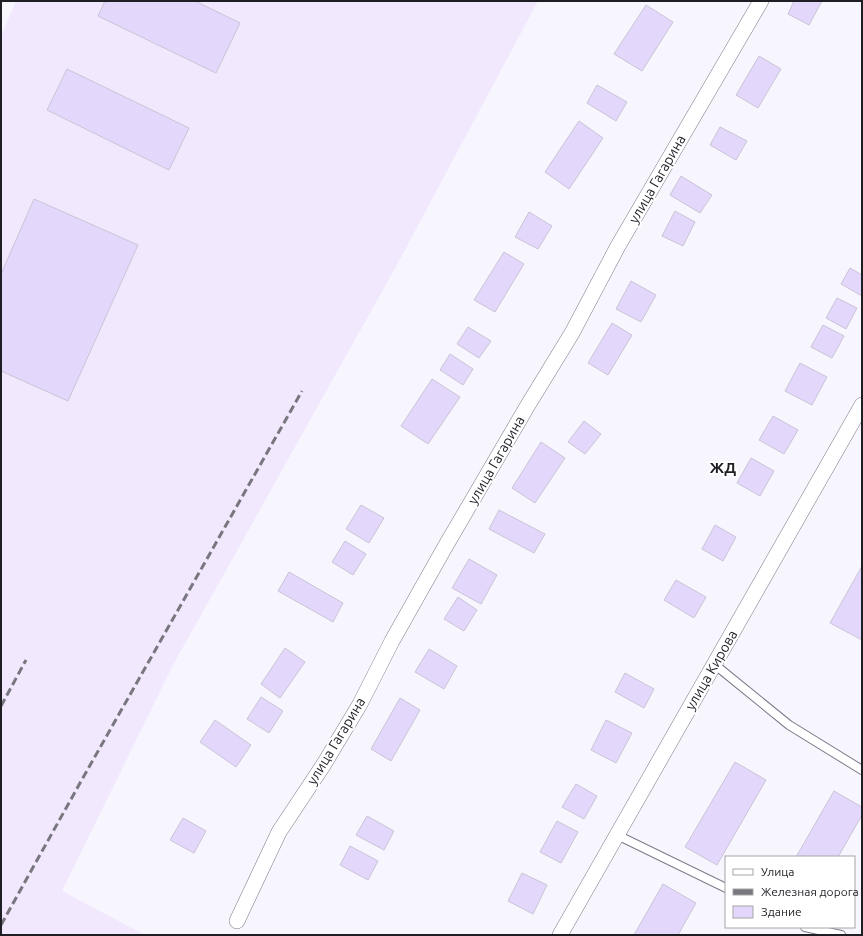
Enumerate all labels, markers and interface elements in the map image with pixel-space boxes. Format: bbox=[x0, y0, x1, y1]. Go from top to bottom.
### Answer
street label: улица Гагарина bbox=[625, 132, 689, 226]
street label: улица Гагарина bbox=[464, 413, 528, 507]
district label: ЖД bbox=[710, 459, 736, 476]
street label: улица Кирова bbox=[682, 627, 740, 713]
street label: улица Гагарина bbox=[304, 694, 368, 788]
legend bbox=[725, 856, 855, 928]
text: Улица bbox=[761, 865, 794, 878]
text: Железная дорога bbox=[761, 885, 859, 898]
text: Здание bbox=[761, 905, 802, 918]

